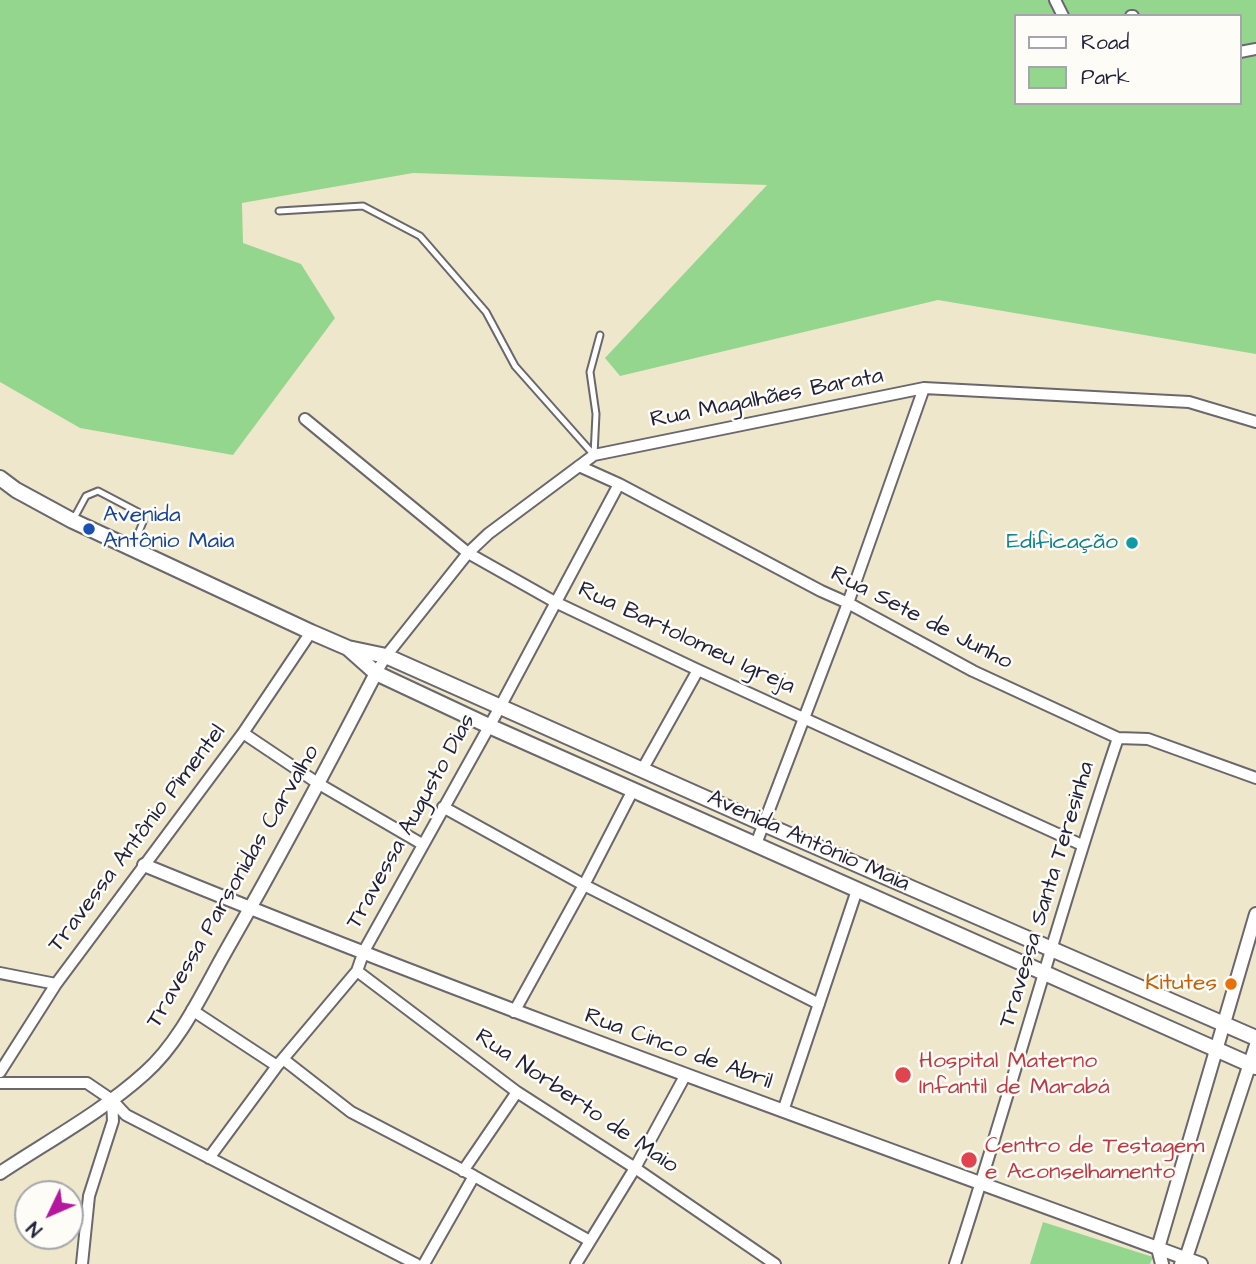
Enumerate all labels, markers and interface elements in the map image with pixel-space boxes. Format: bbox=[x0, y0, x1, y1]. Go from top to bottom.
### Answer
legend bbox=[1014, 14, 1242, 105]
text: Road bbox=[1081, 28, 1129, 57]
text: Park bbox=[1081, 63, 1130, 92]
street label: Rua Magalhães Barata bbox=[648, 363, 886, 435]
place label: Avenida Antônio Maia bbox=[103, 502, 235, 556]
marker: Avenida Antônio Maia bbox=[81, 521, 97, 537]
place label: Edificação bbox=[1007, 529, 1118, 557]
marker: Edificação bbox=[1124, 535, 1140, 551]
street label: Rua Sete de Junho bbox=[826, 561, 1016, 677]
street label: Rua Bartolomeu Igreja bbox=[573, 577, 799, 701]
street label: Travessa Augusto Dias bbox=[341, 710, 483, 934]
street label: Travessa Antônio Pimentel bbox=[43, 720, 233, 958]
street label: Travessa Parsonidas Carvalho bbox=[142, 741, 326, 1033]
street label: Travessa Santa Teresinha bbox=[994, 759, 1102, 1031]
street label: Avenida Antônio Maia bbox=[703, 785, 913, 899]
place label: Kitutes bbox=[1145, 970, 1217, 998]
marker: Kitutes bbox=[1223, 976, 1239, 992]
street label: Rua Cinco de Abril bbox=[580, 1003, 776, 1097]
street label: Rua Norberto de Maio bbox=[469, 1024, 683, 1180]
place label: Hospital Materno Infantil de Marabá bbox=[919, 1048, 1110, 1102]
marker: Hospital Materno Infantil de Marabá bbox=[893, 1065, 913, 1085]
place label: Centro de Testagem e Aconselhamento bbox=[985, 1133, 1204, 1187]
marker: Centro de Testagem e Aconselhamento bbox=[959, 1150, 979, 1170]
north arrow bbox=[14, 1180, 84, 1250]
text: N bbox=[21, 1215, 49, 1242]

